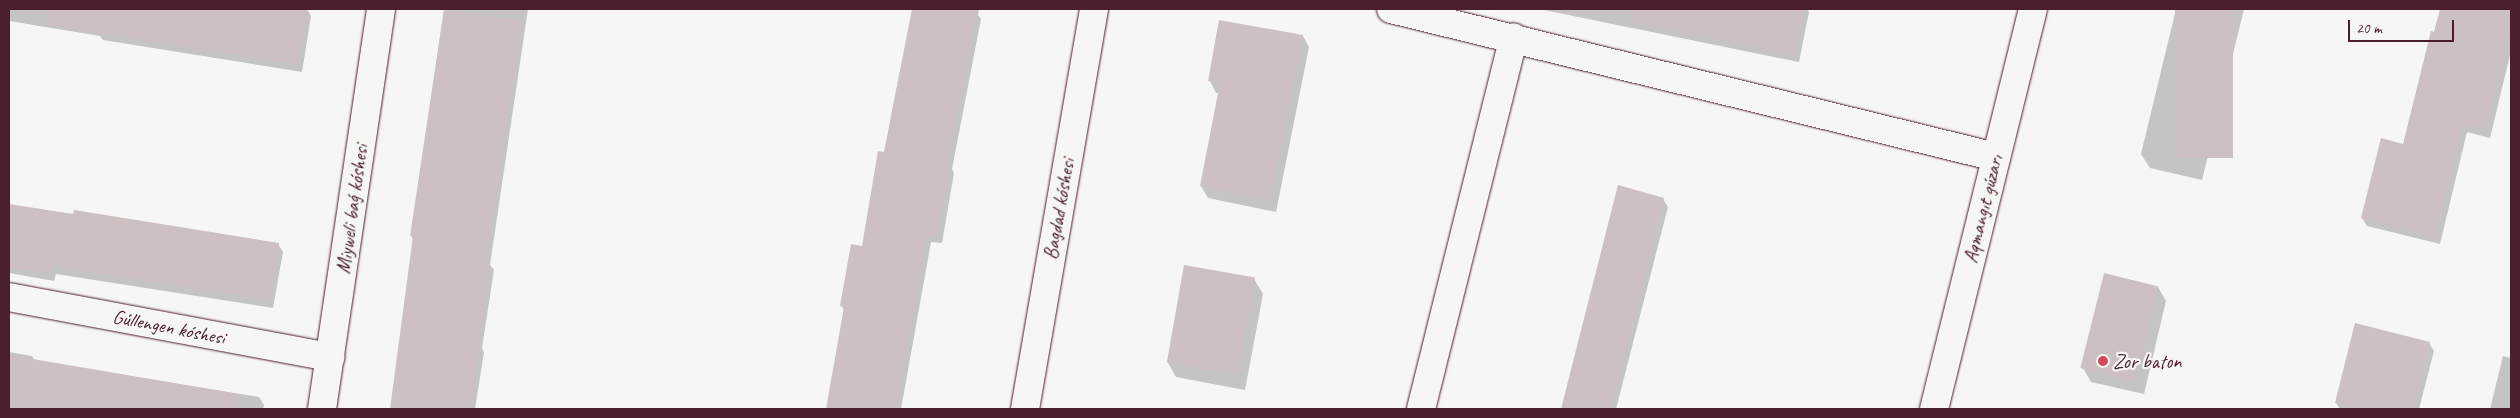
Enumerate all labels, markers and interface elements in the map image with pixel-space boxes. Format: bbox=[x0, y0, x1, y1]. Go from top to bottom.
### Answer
scale bar bbox=[2350, 10, 2456, 42]
text: 20 m bbox=[2356, 19, 2382, 38]
street label: Miyweli baǵ kóshesi bbox=[331, 143, 373, 275]
street label: Aqmangıt gúzarı bbox=[1958, 153, 2008, 265]
street label: Bagdad kóshesi bbox=[1038, 157, 1080, 261]
street label: Gúllengen kóshesi bbox=[111, 304, 227, 350]
place label: Zor baton bbox=[2113, 349, 2182, 373]
marker: Zor baton bbox=[2097, 355, 2109, 367]

